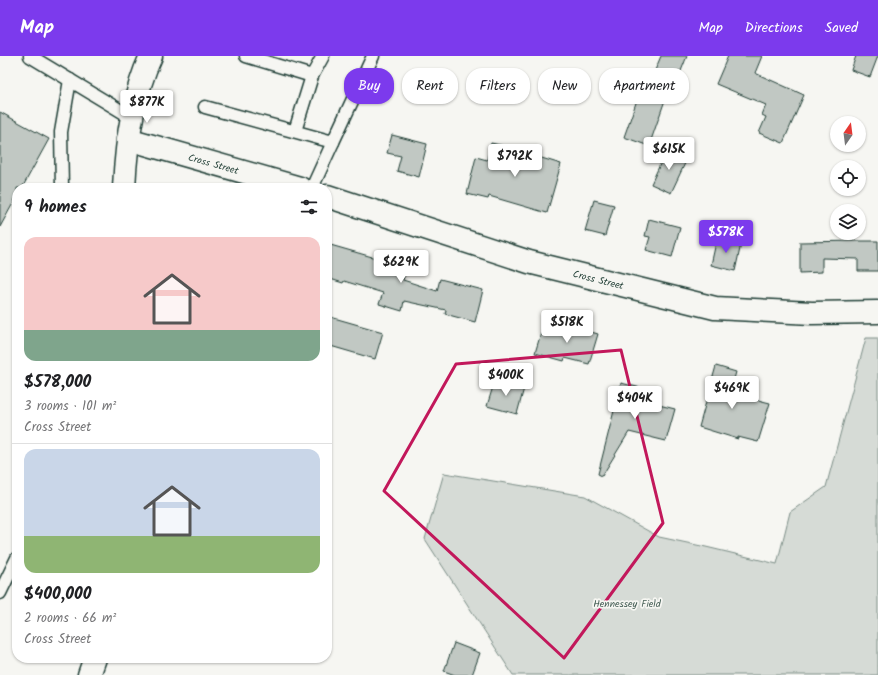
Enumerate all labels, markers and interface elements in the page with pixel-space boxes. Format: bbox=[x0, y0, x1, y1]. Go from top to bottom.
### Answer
text: Map bbox=[20, 13, 54, 43]
text: Map bbox=[698, 17, 723, 39]
text: Directions bbox=[745, 17, 803, 39]
text: Saved bbox=[825, 17, 858, 39]
chip: Buy bbox=[344, 68, 394, 104]
chip: Rent bbox=[402, 68, 458, 104]
chip: Filters bbox=[466, 68, 530, 104]
chip: New bbox=[538, 68, 591, 104]
chip: Apartment bbox=[599, 68, 689, 104]
pin: $877K bbox=[119, 90, 175, 124]
text: $877K bbox=[129, 92, 165, 113]
north arrow bbox=[830, 116, 866, 152]
map controls bbox=[830, 116, 866, 240]
pin: $615K bbox=[641, 137, 697, 171]
text: $615K bbox=[652, 139, 686, 160]
pin: $792K bbox=[487, 144, 543, 178]
text: $792K bbox=[497, 146, 533, 167]
street label: Cross Street bbox=[186, 150, 241, 179]
button: locate bbox=[830, 160, 866, 196]
text: 9 homes bbox=[24, 194, 87, 221]
icon: filters bbox=[298, 196, 320, 218]
button: layers bbox=[830, 204, 866, 240]
pin: $578K bbox=[698, 220, 754, 254]
text: $578K bbox=[708, 222, 744, 243]
pin: $629K bbox=[373, 250, 429, 284]
text: $629K bbox=[383, 252, 419, 273]
icon: home bbox=[136, 263, 208, 335]
street label: Cross Street bbox=[571, 266, 625, 294]
pin: $518K bbox=[539, 310, 595, 344]
text: $518K bbox=[550, 312, 584, 333]
pin: $400K bbox=[478, 363, 534, 397]
text: $400K bbox=[488, 365, 524, 386]
text: $578,000 bbox=[24, 369, 91, 396]
pin: $469K bbox=[704, 376, 760, 410]
text: $469K bbox=[714, 378, 750, 399]
pin: $404K bbox=[607, 386, 663, 420]
text: $404K bbox=[617, 388, 653, 409]
text: 3 rooms · 101 m² bbox=[24, 396, 116, 417]
text: Cross Street bbox=[24, 417, 91, 438]
icon: home bbox=[136, 475, 208, 547]
text: $400,000 bbox=[24, 581, 91, 608]
park label: Hennessey Field bbox=[593, 596, 662, 612]
text: 2 rooms · 66 m² bbox=[24, 608, 116, 629]
text: Cross Street bbox=[24, 629, 91, 650]

